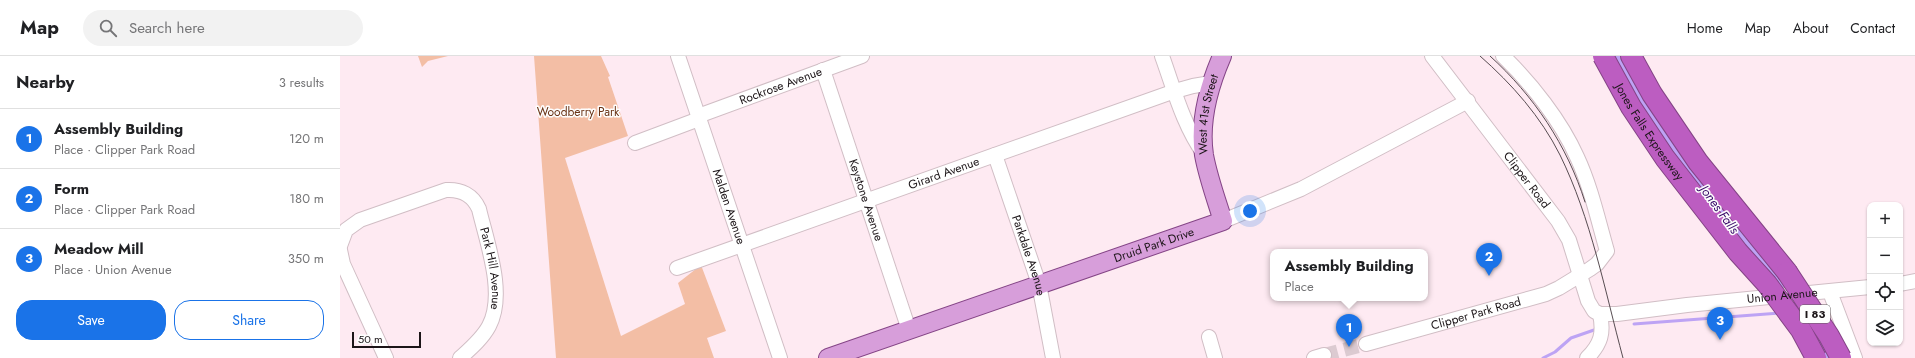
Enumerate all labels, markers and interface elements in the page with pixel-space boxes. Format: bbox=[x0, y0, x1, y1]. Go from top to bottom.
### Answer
search box bbox=[83, 10, 363, 46]
text: Map bbox=[20, 14, 59, 41]
icon: search bbox=[97, 17, 119, 39]
text: Search here bbox=[129, 17, 205, 39]
text: Home bbox=[1687, 18, 1723, 38]
text: Map bbox=[1745, 18, 1771, 38]
text: About bbox=[1793, 18, 1828, 38]
text: Contact bbox=[1850, 18, 1895, 38]
street label: Rockrose Avenue bbox=[737, 62, 825, 109]
text: Nearby bbox=[16, 70, 74, 94]
street label: West 41st Street bbox=[1194, 72, 1223, 155]
text: 3 results bbox=[279, 73, 324, 92]
street label: Jones Falls Expressway bbox=[1610, 78, 1689, 185]
park label: Woodberry Park bbox=[537, 103, 620, 121]
text: Assembly Building bbox=[54, 118, 183, 140]
text: 1 bbox=[26, 129, 32, 148]
text: 120 m bbox=[289, 129, 324, 148]
text: Place · Clipper Park Road bbox=[54, 140, 195, 159]
street label: Clipper Road bbox=[1499, 148, 1554, 212]
street label: Girard Avenue bbox=[906, 152, 982, 194]
street label: Keystone Avenue bbox=[844, 157, 888, 244]
street label: Malden Avenue bbox=[708, 166, 750, 247]
text: Form bbox=[54, 178, 89, 200]
water label: Jones Falls bbox=[1694, 179, 1744, 238]
text: 2 bbox=[25, 189, 33, 208]
text: 180 m bbox=[289, 189, 324, 208]
text: Place · Clipper Park Road bbox=[54, 200, 195, 219]
your location bbox=[1240, 201, 1260, 221]
map controls bbox=[1867, 202, 1903, 346]
button: + bbox=[1867, 202, 1903, 238]
street label: Parkdale Avenue bbox=[1007, 213, 1050, 297]
street label: Druid Park Drive bbox=[1111, 223, 1197, 267]
street label: Park Hill Avenue bbox=[475, 225, 505, 311]
text: Meadow Mill bbox=[54, 238, 143, 260]
button: − bbox=[1867, 238, 1903, 274]
pin: 2 bbox=[1476, 243, 1502, 276]
text: 3 bbox=[25, 249, 33, 268]
text: 350 m bbox=[288, 249, 324, 268]
popup bbox=[1270, 249, 1428, 301]
text: Assembly Building bbox=[1284, 255, 1414, 277]
text: Place · Union Avenue bbox=[54, 260, 172, 279]
button: locate bbox=[1867, 274, 1903, 310]
text: Place bbox=[1284, 277, 1314, 296]
street label: Union Avenue bbox=[1746, 283, 1818, 308]
street label: Clipper Park Road bbox=[1429, 292, 1523, 335]
button: Save bbox=[16, 300, 166, 340]
button: Share bbox=[174, 300, 324, 340]
road number: I 83 bbox=[1800, 305, 1830, 323]
pin: 3 bbox=[1707, 307, 1733, 340]
button: layers bbox=[1867, 310, 1903, 346]
pin: 1 bbox=[1336, 314, 1362, 347]
scale bar bbox=[352, 330, 421, 349]
text: 50 m bbox=[358, 331, 383, 347]

